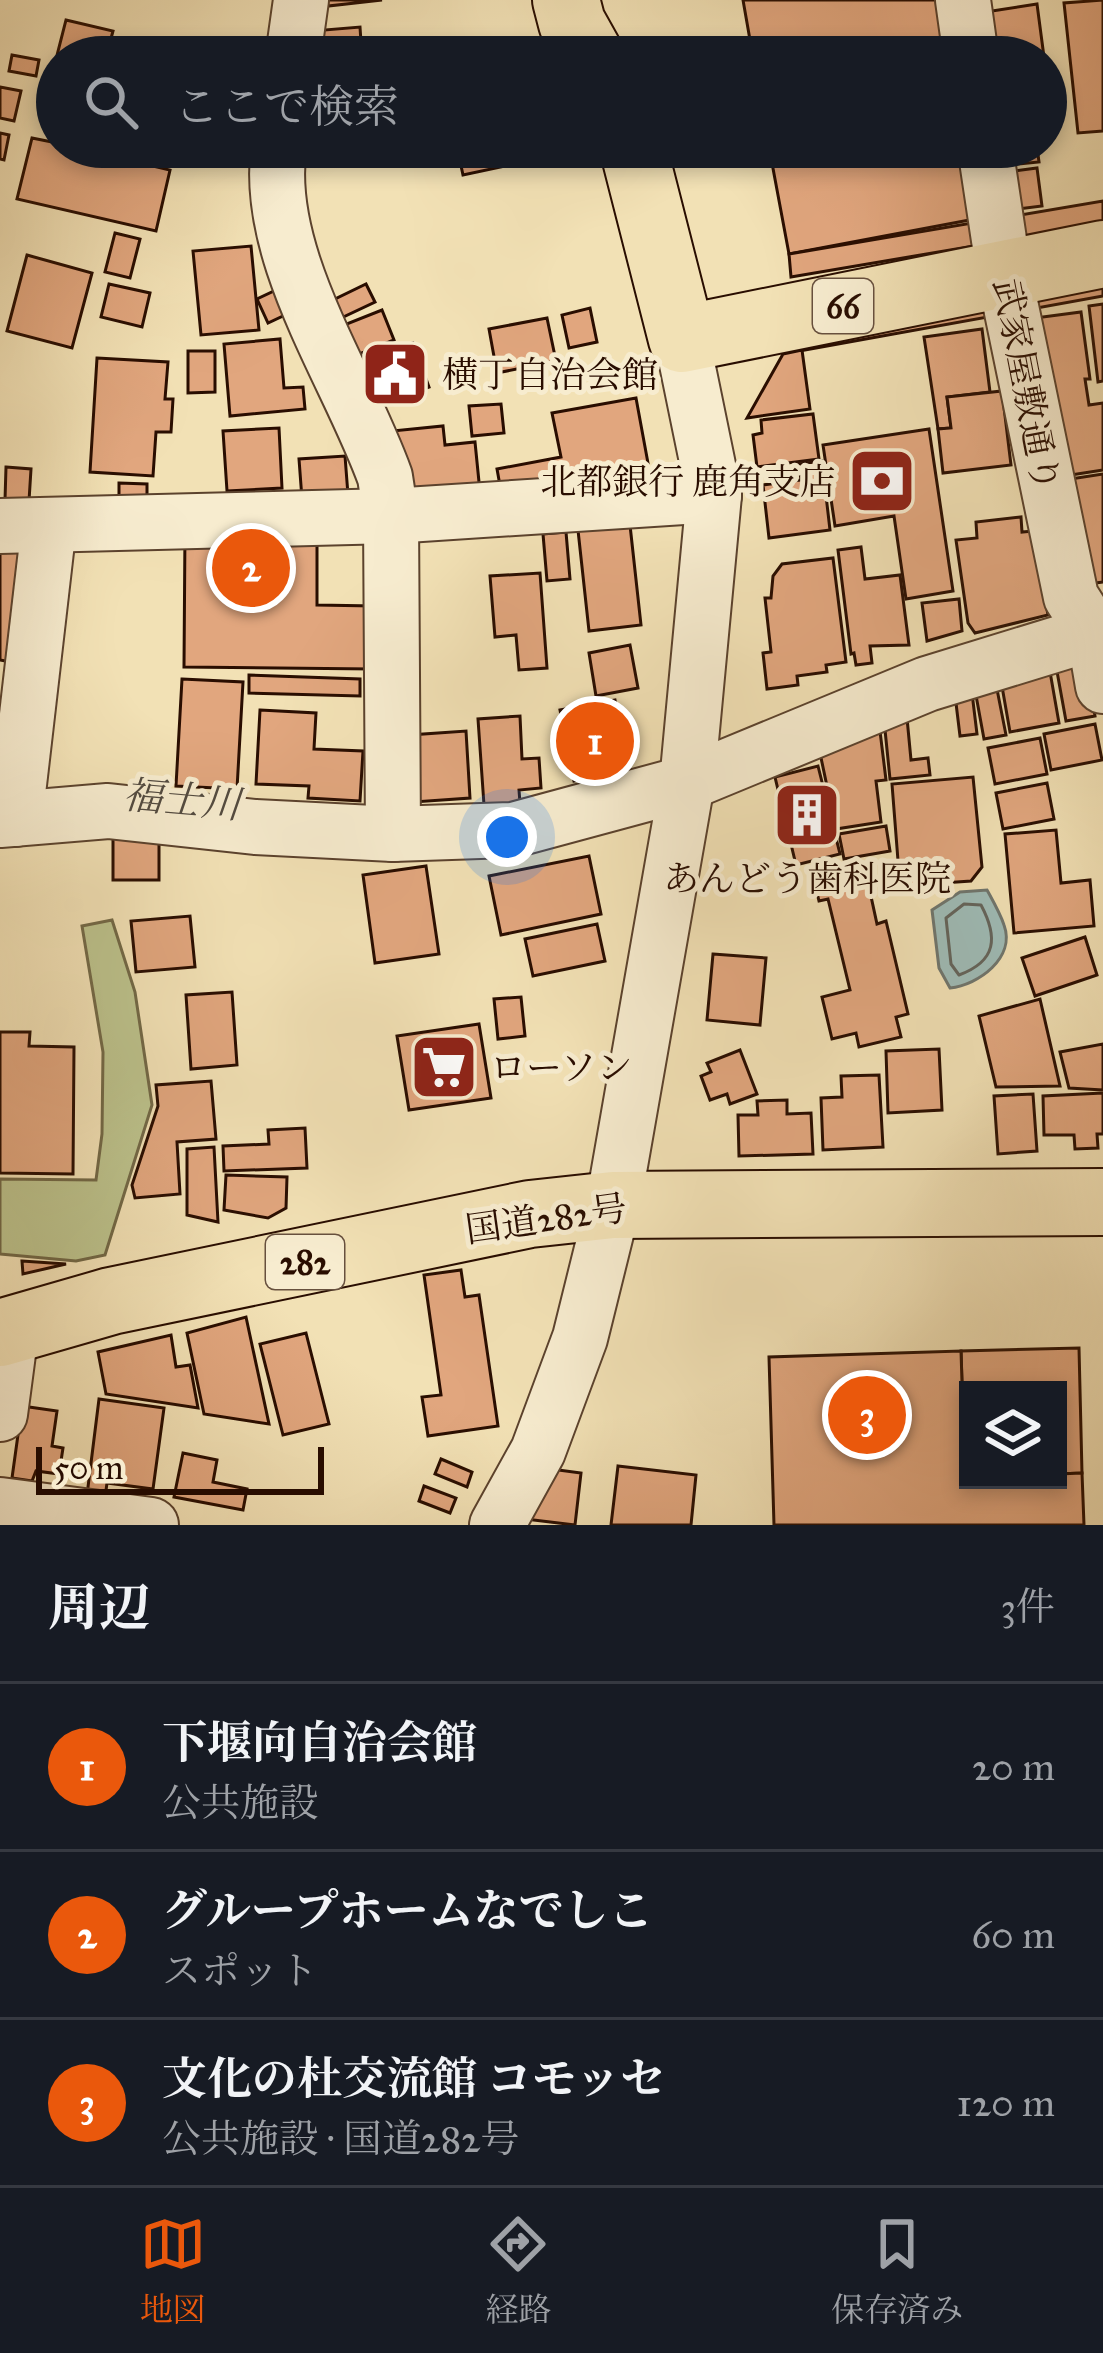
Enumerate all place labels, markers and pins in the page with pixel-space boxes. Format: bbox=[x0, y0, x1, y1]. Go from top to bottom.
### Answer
public building icon: 横丁自治会館 bbox=[360, 339, 430, 409]
place label: 横丁自治会館 bbox=[442, 353, 658, 397]
bank icon: 北都銀行 鹿角支店 bbox=[847, 446, 917, 516]
place label: 北都銀行 鹿角支店 bbox=[540, 460, 836, 504]
pin: 2 bbox=[212, 523, 290, 613]
pin: 1 bbox=[556, 696, 634, 786]
building icon: あんどう歯科医院 bbox=[772, 780, 842, 850]
place label: あんどう歯科医院 bbox=[663, 857, 951, 901]
supermarket icon: ローソン bbox=[409, 1032, 479, 1102]
place label: ローソン bbox=[490, 1046, 633, 1090]
pin: 3 bbox=[828, 1370, 906, 1460]

